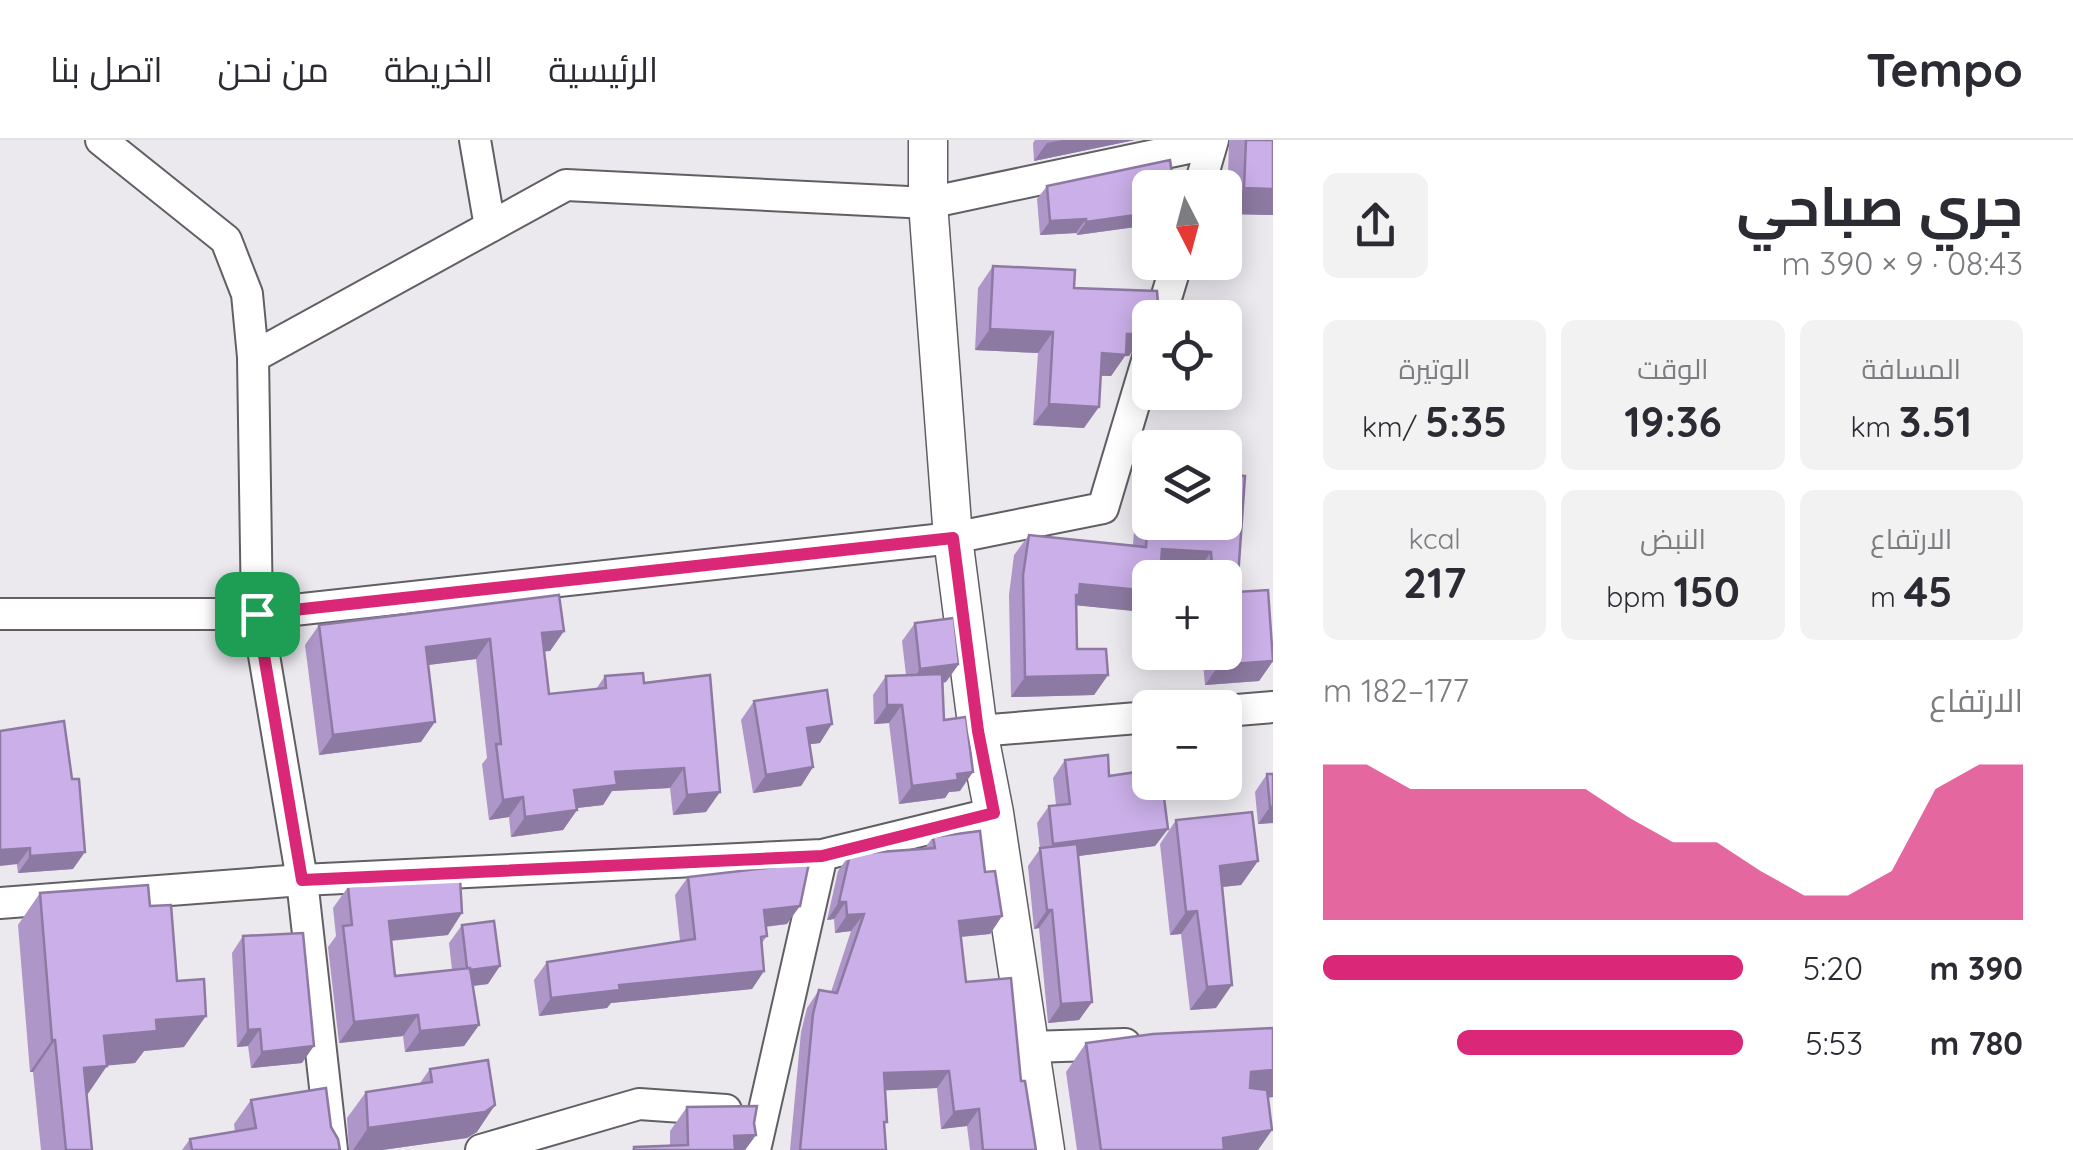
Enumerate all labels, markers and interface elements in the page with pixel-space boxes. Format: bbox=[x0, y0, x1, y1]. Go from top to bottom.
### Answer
text: Tempo bbox=[1866, 39, 2023, 99]
text: اتصل بنا bbox=[50, 47, 163, 91]
text: من نحن bbox=[218, 47, 329, 91]
text: الخريطة bbox=[384, 47, 493, 91]
text: الرئيسية bbox=[548, 47, 658, 91]
north arrow bbox=[1132, 170, 1242, 280]
map controls bbox=[1132, 170, 1242, 800]
text: جري صباحي bbox=[1737, 171, 2023, 240]
button: share bbox=[1323, 173, 1428, 278]
text: 08:43 · 9 × 390 m bbox=[1782, 243, 2023, 283]
button: locate bbox=[1132, 300, 1242, 410]
text: الوتيرة bbox=[1399, 351, 1471, 386]
text: الوقت bbox=[1637, 351, 1709, 386]
text: المسافة bbox=[1862, 351, 1961, 386]
text: 5:35 bbox=[1425, 395, 1507, 448]
text: 19:36 bbox=[1624, 395, 1722, 448]
text: 3.51 bbox=[1899, 395, 1972, 448]
text: /km bbox=[1362, 409, 1425, 444]
text: km bbox=[1850, 409, 1899, 444]
button: layers bbox=[1132, 430, 1242, 540]
text: kcal bbox=[1409, 521, 1461, 556]
text: النبض bbox=[1640, 521, 1706, 556]
text: الارتفاع bbox=[1870, 521, 1952, 556]
text: 217 bbox=[1403, 556, 1466, 609]
button: + bbox=[1132, 560, 1242, 670]
text: 150 bbox=[1673, 565, 1740, 618]
text: 45 bbox=[1903, 565, 1952, 618]
pin bbox=[215, 572, 300, 657]
text: bpm bbox=[1606, 579, 1673, 614]
text: m bbox=[1870, 579, 1903, 614]
icon: arrive bbox=[230, 587, 285, 642]
text: 177–182 m bbox=[1323, 670, 1469, 710]
text: الارتفاع bbox=[1929, 680, 2023, 720]
button: − bbox=[1132, 690, 1242, 800]
text: 5:20 bbox=[1803, 948, 1863, 988]
text: 390 m bbox=[1930, 948, 2023, 988]
text: 5:53 bbox=[1805, 1023, 1863, 1063]
text: 780 m bbox=[1930, 1023, 2023, 1063]

